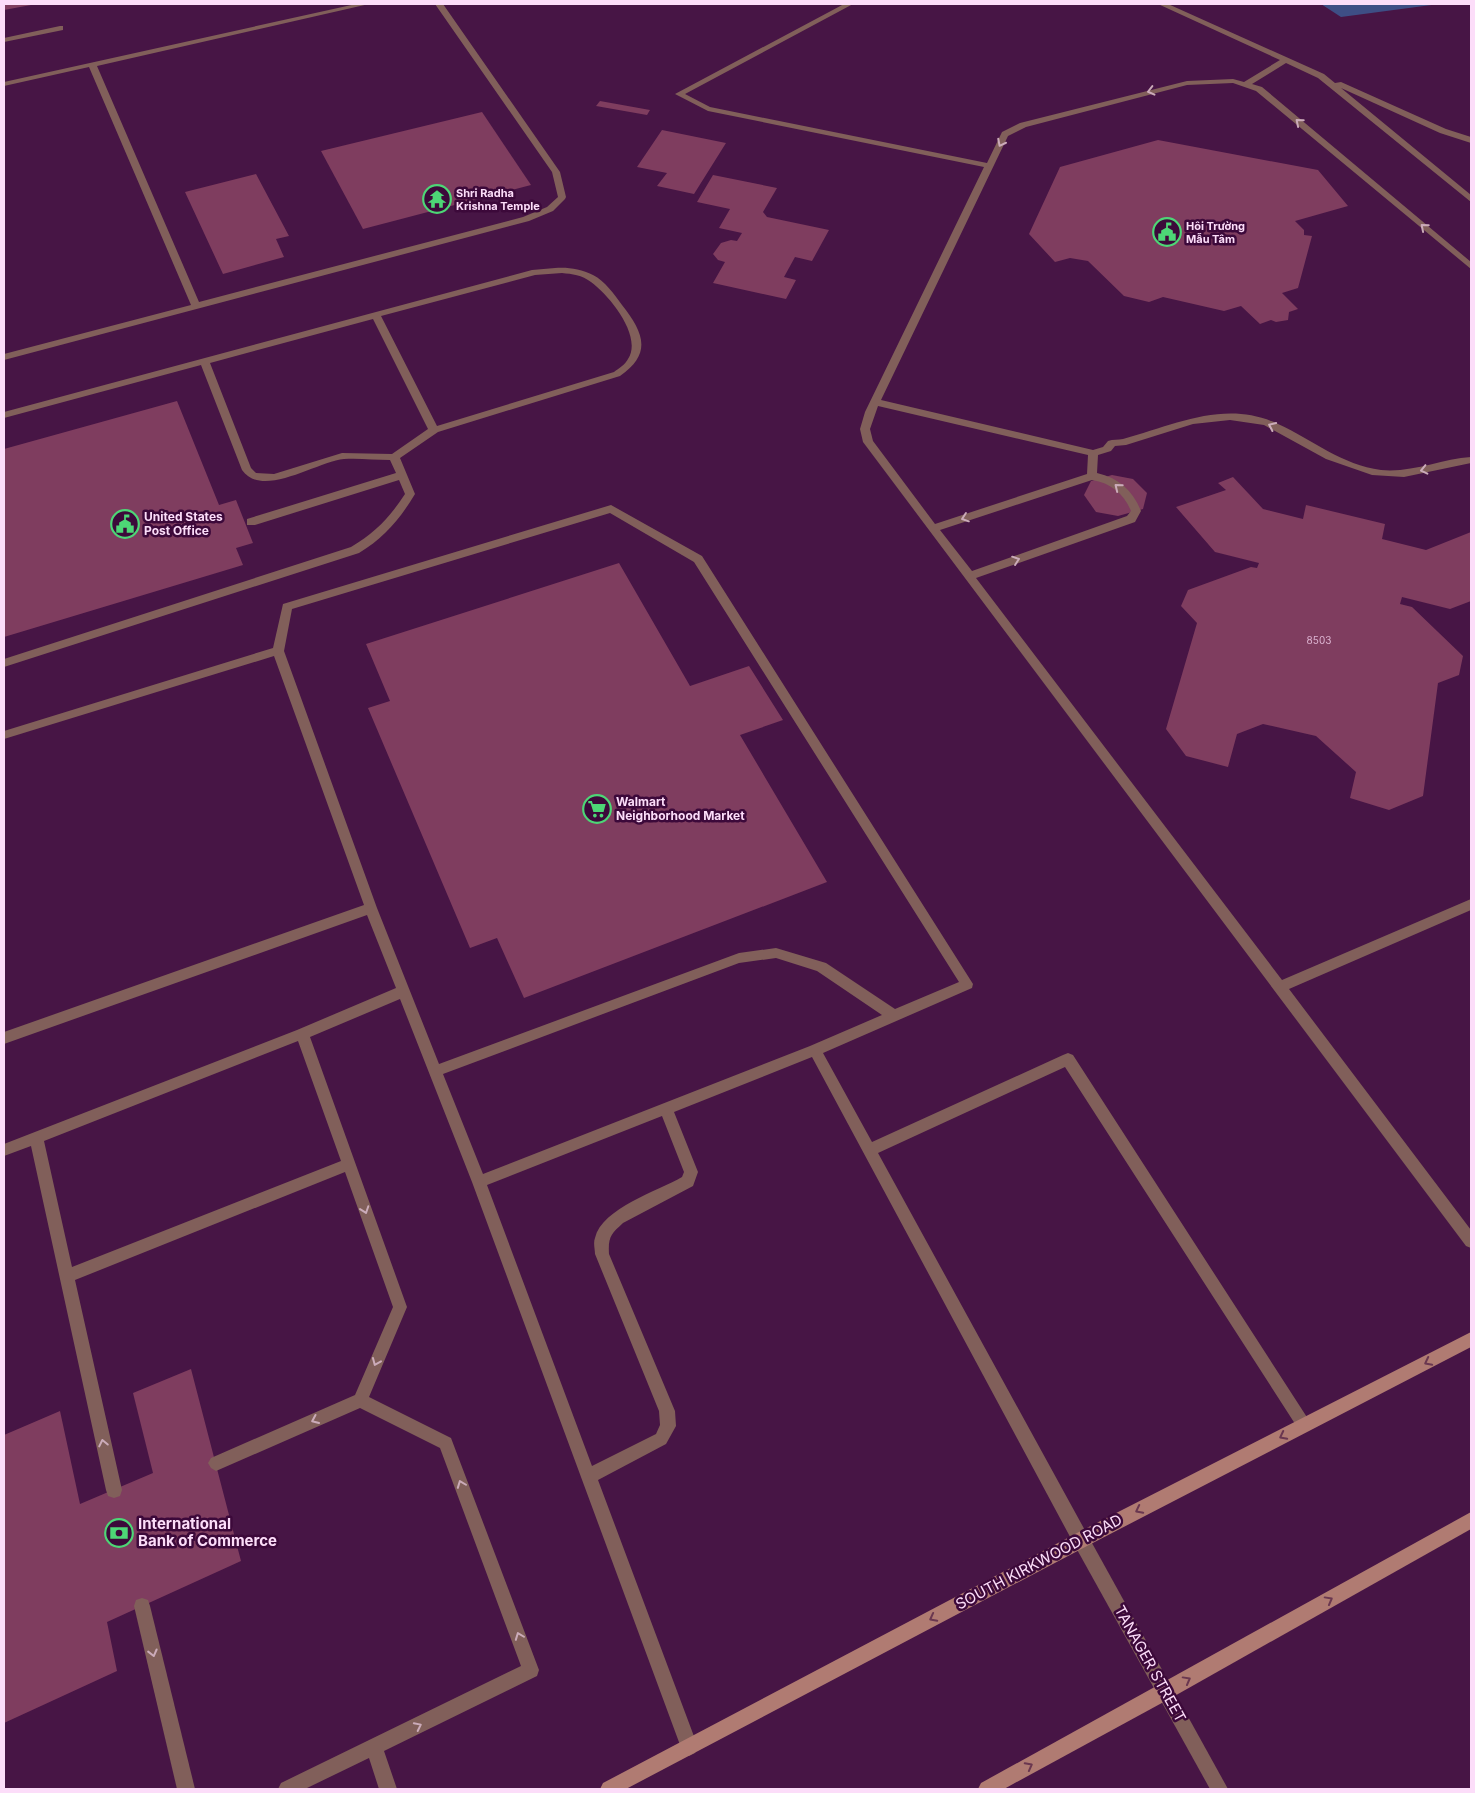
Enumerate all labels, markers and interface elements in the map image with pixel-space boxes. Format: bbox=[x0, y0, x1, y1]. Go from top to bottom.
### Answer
one-way arrow bbox=[1148, 86, 1156, 96]
one-way arrow bbox=[1296, 119, 1305, 128]
one-way arrow bbox=[997, 138, 1007, 147]
temple icon: Shri Radha Krishna Temple bbox=[422, 184, 452, 214]
place label: Shri Radha Krishna Temple bbox=[456, 186, 540, 213]
public building icon: Hội Trường Mẫu Tâm bbox=[1152, 217, 1182, 247]
place label: Hội Trường Mẫu Tâm bbox=[1186, 219, 1245, 246]
one-way arrow bbox=[1420, 223, 1429, 232]
one-way arrow bbox=[1268, 422, 1277, 432]
one-way arrow bbox=[1419, 464, 1428, 474]
one-way arrow bbox=[1115, 485, 1124, 493]
public building icon: United States Post Office bbox=[110, 509, 140, 539]
place label: United States Post Office bbox=[144, 509, 223, 538]
one-way arrow bbox=[961, 512, 970, 522]
one-way arrow bbox=[1011, 556, 1020, 566]
house number: 8503 bbox=[1307, 634, 1331, 646]
supermarket icon: Walmart Neighborhood Market bbox=[582, 794, 612, 824]
place label: Walmart Neighborhood Market bbox=[616, 794, 745, 823]
one-way arrow bbox=[359, 1206, 369, 1214]
one-way arrow bbox=[1424, 1356, 1433, 1366]
one-way arrow bbox=[372, 1357, 383, 1366]
one-way arrow bbox=[311, 1413, 320, 1424]
one-way arrow bbox=[1279, 1430, 1288, 1440]
one-way arrow bbox=[98, 1438, 109, 1447]
one-way arrow bbox=[457, 1481, 467, 1489]
one-way arrow bbox=[1135, 1504, 1144, 1514]
street label: SOUTH KIRKWOOD ROAD bbox=[952, 1510, 1125, 1614]
place label: International Bank of Commerce bbox=[138, 1514, 277, 1550]
bank icon: International Bank of Commerce bbox=[104, 1518, 134, 1548]
one-way arrow bbox=[1324, 1597, 1333, 1607]
street label: TANAGER STREET bbox=[1110, 1602, 1190, 1726]
one-way arrow bbox=[929, 1612, 938, 1622]
one-way arrow bbox=[514, 1633, 524, 1641]
one-way arrow bbox=[147, 1649, 158, 1658]
one-way arrow bbox=[1182, 1676, 1191, 1686]
one-way arrow bbox=[413, 1722, 422, 1732]
one-way arrow bbox=[1024, 1762, 1033, 1772]

